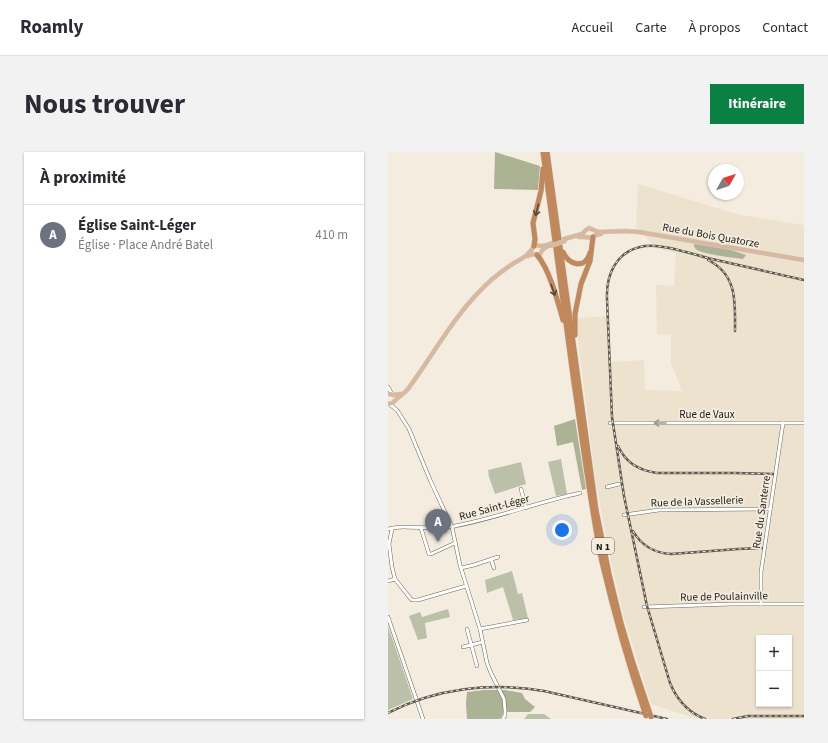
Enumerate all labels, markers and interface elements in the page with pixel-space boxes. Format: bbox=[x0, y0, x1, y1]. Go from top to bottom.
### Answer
text: Roamly bbox=[20, 14, 83, 41]
text: Accueil bbox=[572, 18, 613, 38]
text: Carte bbox=[635, 18, 667, 38]
text: À propos bbox=[689, 18, 740, 38]
text: Contact bbox=[762, 18, 808, 38]
text: Nous trouver bbox=[24, 84, 185, 124]
button: Itinéraire bbox=[710, 84, 804, 124]
north arrow bbox=[708, 164, 744, 200]
text: À proximité bbox=[40, 166, 126, 190]
one-way arrow bbox=[532, 203, 540, 216]
text: Église Saint-Léger bbox=[78, 215, 196, 236]
street label: Rue du Bois Quatorze bbox=[661, 220, 761, 251]
text: A bbox=[49, 226, 57, 244]
text: 410 m bbox=[315, 226, 348, 244]
text: Église · Place André Batel bbox=[78, 236, 213, 254]
one-way arrow bbox=[550, 283, 558, 295]
street label: Rue de Vaux bbox=[679, 407, 735, 422]
one-way arrow bbox=[654, 419, 667, 427]
street label: Rue du Santerre bbox=[749, 474, 774, 550]
street label: Rue Saint-Léger bbox=[457, 491, 531, 524]
street label: Rue de la Vassellerie bbox=[650, 492, 744, 511]
pin: A bbox=[425, 509, 451, 542]
your location bbox=[552, 520, 572, 540]
road number: N 1 bbox=[592, 538, 614, 554]
street label: Rue de Poulainville bbox=[680, 588, 768, 605]
map controls bbox=[756, 635, 792, 707]
button: + bbox=[756, 635, 792, 671]
button: − bbox=[756, 671, 792, 707]

